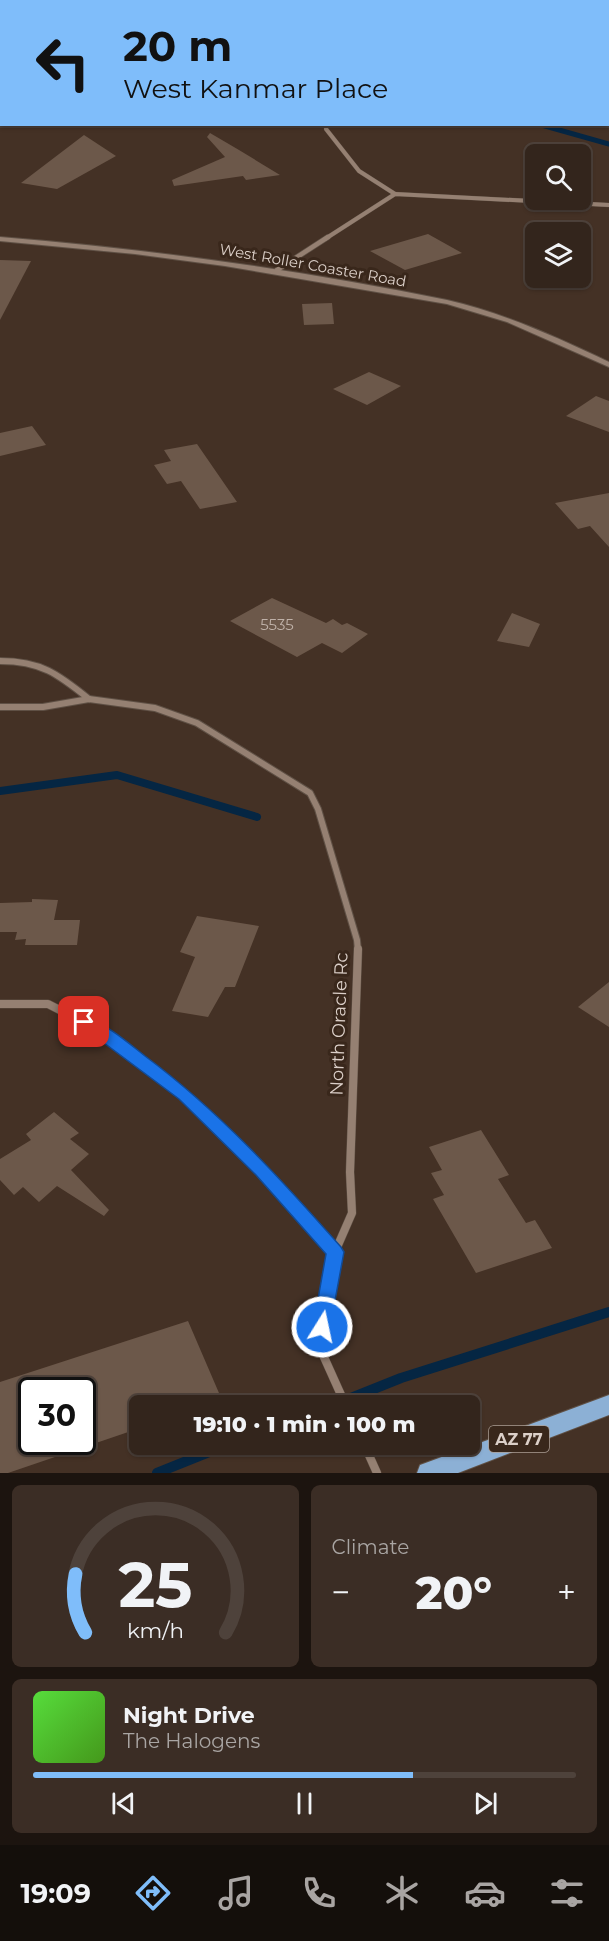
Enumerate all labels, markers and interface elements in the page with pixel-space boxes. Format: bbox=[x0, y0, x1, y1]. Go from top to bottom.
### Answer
text: 20 m bbox=[123, 20, 232, 72]
icon: left bbox=[24, 24, 102, 102]
text: West Kanmar Place bbox=[123, 72, 388, 105]
map controls bbox=[525, 144, 591, 288]
button: search bbox=[525, 144, 591, 210]
button: layers bbox=[525, 222, 591, 288]
street label: West Roller Coaster Road bbox=[218, 239, 408, 291]
house number: 5535 bbox=[260, 615, 294, 634]
street label: North Oracle Rc bbox=[326, 952, 352, 1096]
pin bbox=[58, 996, 109, 1047]
icon: arrive bbox=[67, 1005, 100, 1038]
position arrow bbox=[290, 1295, 354, 1359]
speed limit sign: 30 bbox=[18, 1377, 96, 1455]
text: 19:10 · 1 min · 100 m bbox=[193, 1411, 416, 1438]
road number: AZ 77 bbox=[489, 1426, 549, 1452]
text: Climate bbox=[332, 1535, 409, 1559]
text: 25 bbox=[118, 1547, 192, 1623]
text: 20° bbox=[415, 1565, 492, 1620]
text: − bbox=[332, 1572, 350, 1612]
text: + bbox=[557, 1572, 576, 1612]
text: km/h bbox=[127, 1617, 184, 1643]
text: Night Drive bbox=[123, 1702, 255, 1729]
text: The Halogens bbox=[123, 1729, 260, 1753]
icon: previous bbox=[107, 1787, 140, 1820]
icon: pause bbox=[288, 1787, 321, 1820]
icon: next bbox=[469, 1787, 502, 1820]
icon: directions bbox=[132, 1872, 174, 1914]
icon: music bbox=[215, 1872, 257, 1914]
icon: phone bbox=[298, 1872, 340, 1914]
icon: climate bbox=[381, 1872, 423, 1914]
icon: car bbox=[464, 1872, 506, 1914]
icon: filters bbox=[546, 1872, 588, 1914]
text: 19:09 bbox=[20, 1877, 91, 1910]

